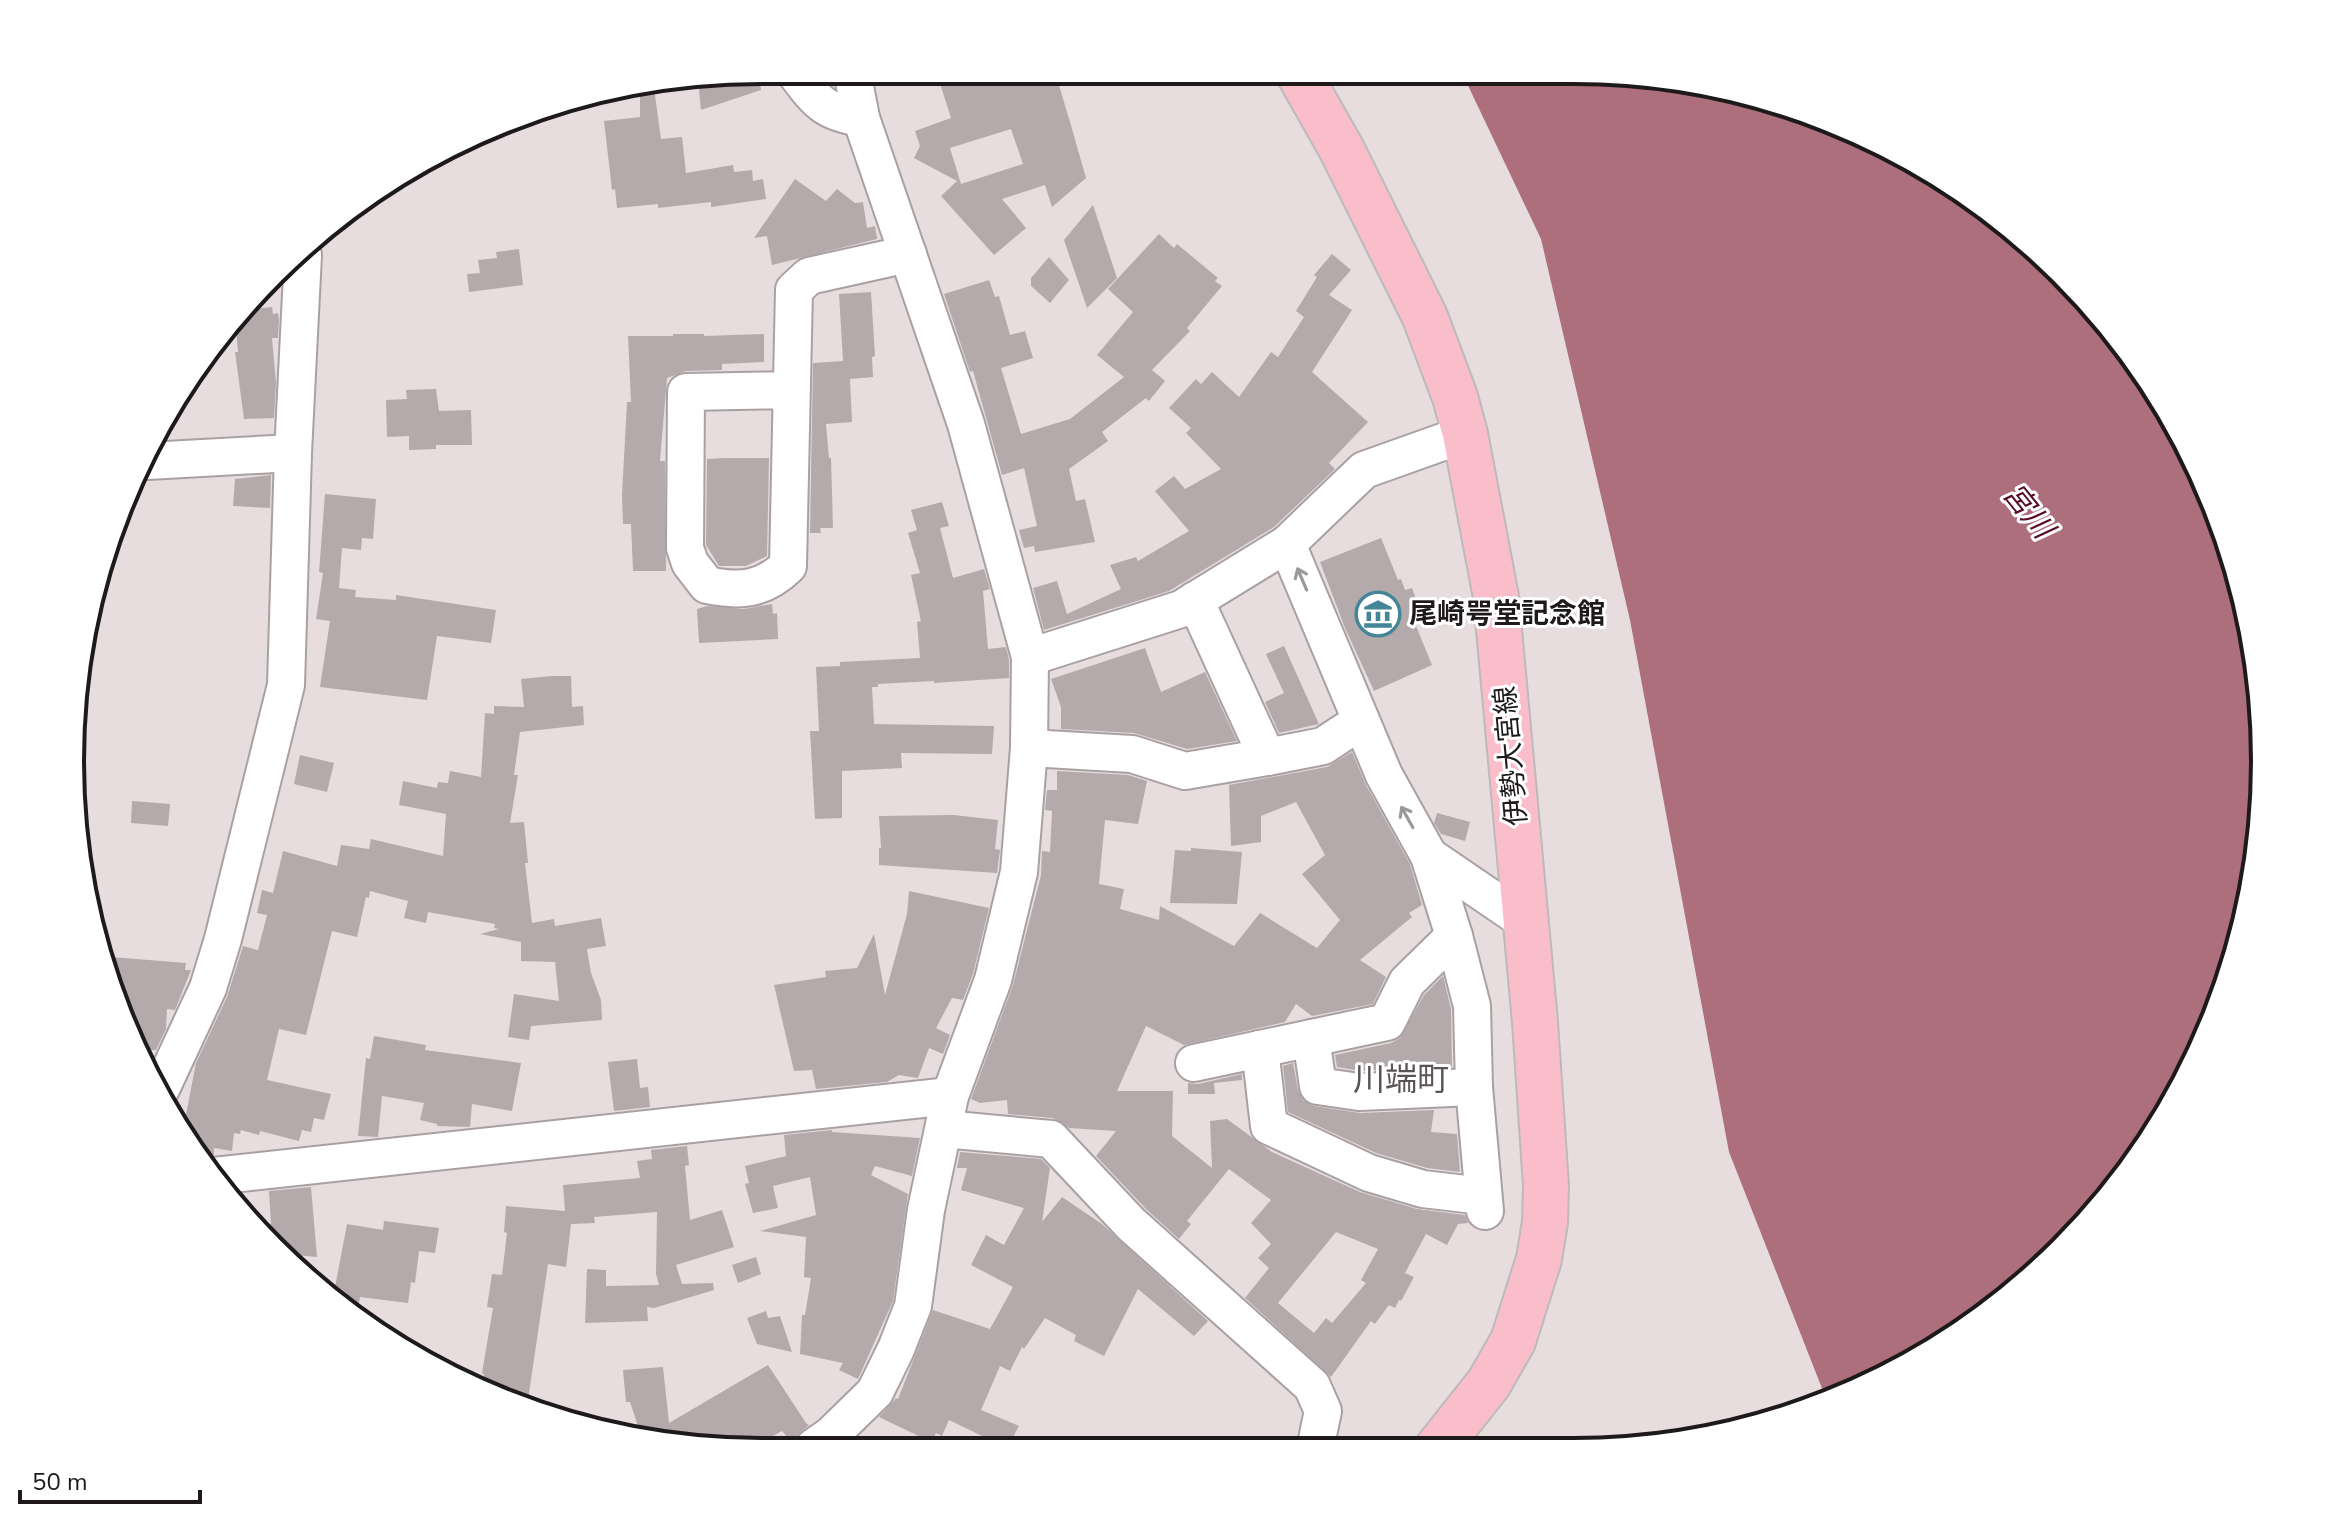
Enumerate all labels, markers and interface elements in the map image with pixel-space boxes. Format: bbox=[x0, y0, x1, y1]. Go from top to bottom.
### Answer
water label: 宮川 bbox=[1993, 475, 2065, 550]
one-way arrow bbox=[1294, 568, 1308, 592]
museum icon: 尾崎咢堂記念館 bbox=[1354, 590, 1402, 638]
place label: 尾崎咢堂記念館 bbox=[1409, 595, 1605, 633]
street label: 伊勢大宮線 bbox=[1486, 685, 1536, 827]
one-way arrow bbox=[1399, 806, 1415, 829]
district label: 川端町 bbox=[1353, 1058, 1449, 1101]
scale bar bbox=[20, 1454, 200, 1504]
text: 50 m bbox=[32, 1466, 88, 1498]

